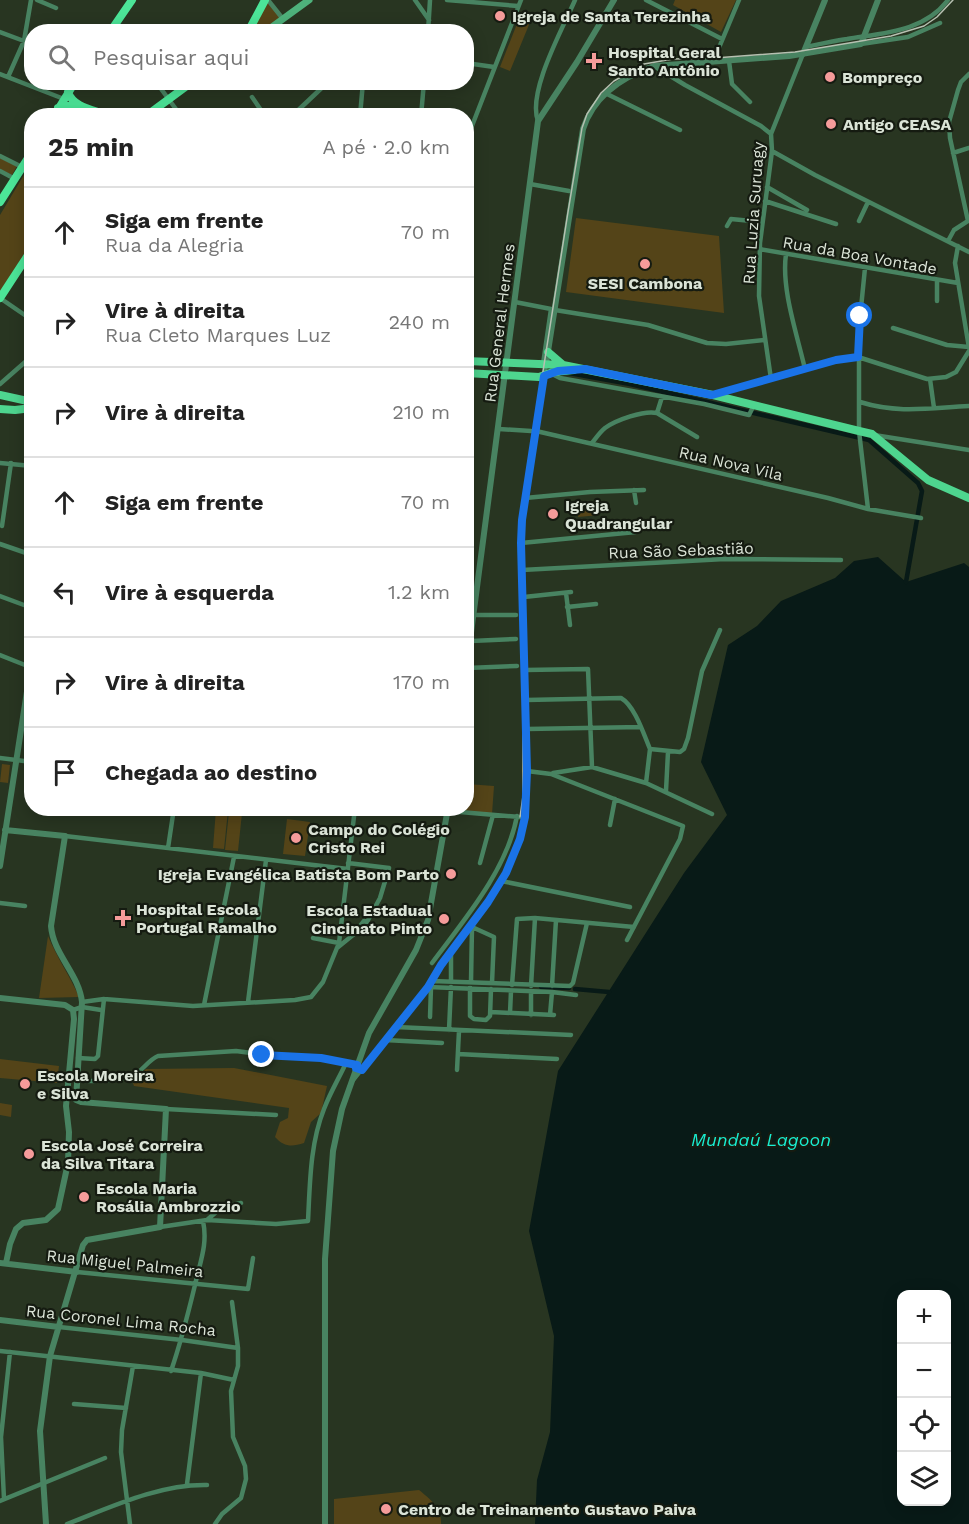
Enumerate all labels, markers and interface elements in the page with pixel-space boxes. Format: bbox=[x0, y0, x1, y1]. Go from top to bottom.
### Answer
place label: Igreja de Santa Terezinha bbox=[512, 7, 711, 26]
marker: Igreja de Santa Terezinha bbox=[493, 9, 507, 23]
search box bbox=[24, 24, 474, 90]
icon: search bbox=[45, 41, 78, 74]
place label: Hospital Geral Santo Antônio bbox=[608, 43, 721, 80]
text: Pesquisar aqui bbox=[93, 45, 249, 70]
marker: Hospital Geral Santo Antônio bbox=[585, 52, 603, 70]
place label: Bompreço bbox=[842, 68, 923, 87]
marker: Bompreço bbox=[823, 70, 837, 84]
place label: Antigo CEASA bbox=[843, 115, 952, 134]
marker: Antigo CEASA bbox=[824, 117, 838, 131]
text: 25 min bbox=[48, 132, 134, 162]
text: A pé · 2.0 km bbox=[322, 135, 450, 159]
street label: Rua Luzia Suruagy bbox=[739, 140, 768, 285]
text: Siga em frente bbox=[105, 208, 263, 233]
icon: ahead bbox=[48, 216, 81, 249]
text: 70 m bbox=[401, 220, 450, 244]
text: Rua da Alegria bbox=[105, 233, 244, 257]
street label: Rua da Boa Vontade bbox=[781, 233, 939, 278]
street label: Rua General Hermes bbox=[480, 243, 519, 404]
marker: SESI Cambona bbox=[638, 257, 652, 271]
place label: SESI Cambona bbox=[588, 274, 703, 293]
text: Vire à direita bbox=[105, 298, 245, 323]
route start bbox=[846, 302, 872, 328]
icon: right bbox=[48, 306, 81, 339]
text: 240 m bbox=[388, 310, 450, 334]
text: Rua Cleto Marques Luz bbox=[105, 323, 331, 347]
icon: right bbox=[48, 396, 81, 429]
text: Vire à direita bbox=[105, 400, 245, 425]
text: 210 m bbox=[392, 400, 450, 424]
street label: Rua Nova Vila bbox=[677, 442, 785, 485]
icon: ahead bbox=[48, 486, 81, 519]
text: Siga em frente bbox=[105, 490, 263, 515]
text: 70 m bbox=[401, 490, 450, 514]
place label: Igreja Quadrangular bbox=[565, 496, 672, 533]
marker: Igreja Quadrangular bbox=[546, 507, 560, 521]
street label: Rua São Sebastião bbox=[608, 538, 754, 563]
icon: left bbox=[48, 576, 81, 609]
text: Vire à esquerda bbox=[105, 580, 274, 605]
text: 1.2 km bbox=[388, 580, 450, 604]
icon: right bbox=[48, 666, 81, 699]
text: Vire à direita bbox=[105, 670, 245, 695]
text: 170 m bbox=[393, 670, 450, 694]
icon: arrive bbox=[48, 756, 81, 789]
text: Chegada ao destino bbox=[105, 760, 317, 785]
place label: Campo do Colégio Cristo Rei bbox=[308, 820, 450, 857]
marker: Campo do Colégio Cristo Rei bbox=[289, 831, 303, 845]
place label: Igreja Evangélica Batista Bom Parto bbox=[158, 865, 439, 884]
marker: Igreja Evangélica Batista Bom Parto bbox=[444, 867, 458, 881]
place label: Hospital Escola Portugal Ramalho bbox=[136, 900, 277, 937]
place label: Escola Estadual Cincinato Pinto bbox=[306, 901, 433, 938]
marker: Hospital Escola Portugal Ramalho bbox=[114, 909, 132, 927]
marker: Escola Estadual Cincinato Pinto bbox=[437, 912, 451, 926]
route end bbox=[248, 1041, 274, 1067]
place label: Escola Moreira e Silva bbox=[37, 1066, 155, 1103]
marker: Escola Moreira e Silva bbox=[18, 1077, 32, 1091]
water label: Mundaú Lagoon bbox=[691, 1129, 831, 1150]
place label: Escola José Correira da Silva Titara bbox=[41, 1136, 204, 1173]
marker: Escola José Correira da Silva Titara bbox=[22, 1147, 36, 1161]
place label: Escola Maria Rosália Ambrozzio bbox=[96, 1179, 241, 1216]
marker: Escola Maria Rosália Ambrozzio bbox=[77, 1190, 91, 1204]
street label: Rua Miguel Palmeira bbox=[46, 1246, 204, 1281]
map controls bbox=[897, 1290, 951, 1506]
button: + bbox=[897, 1290, 951, 1344]
street label: Rua Coronel Lima Rocha bbox=[25, 1301, 217, 1340]
button: − bbox=[897, 1344, 951, 1398]
button: locate bbox=[897, 1398, 951, 1452]
button: layers bbox=[897, 1452, 951, 1506]
place label: Centro de Treinamento Gustavo Paiva bbox=[398, 1500, 697, 1519]
marker: Centro de Treinamento Gustavo Paiva bbox=[379, 1502, 393, 1516]

